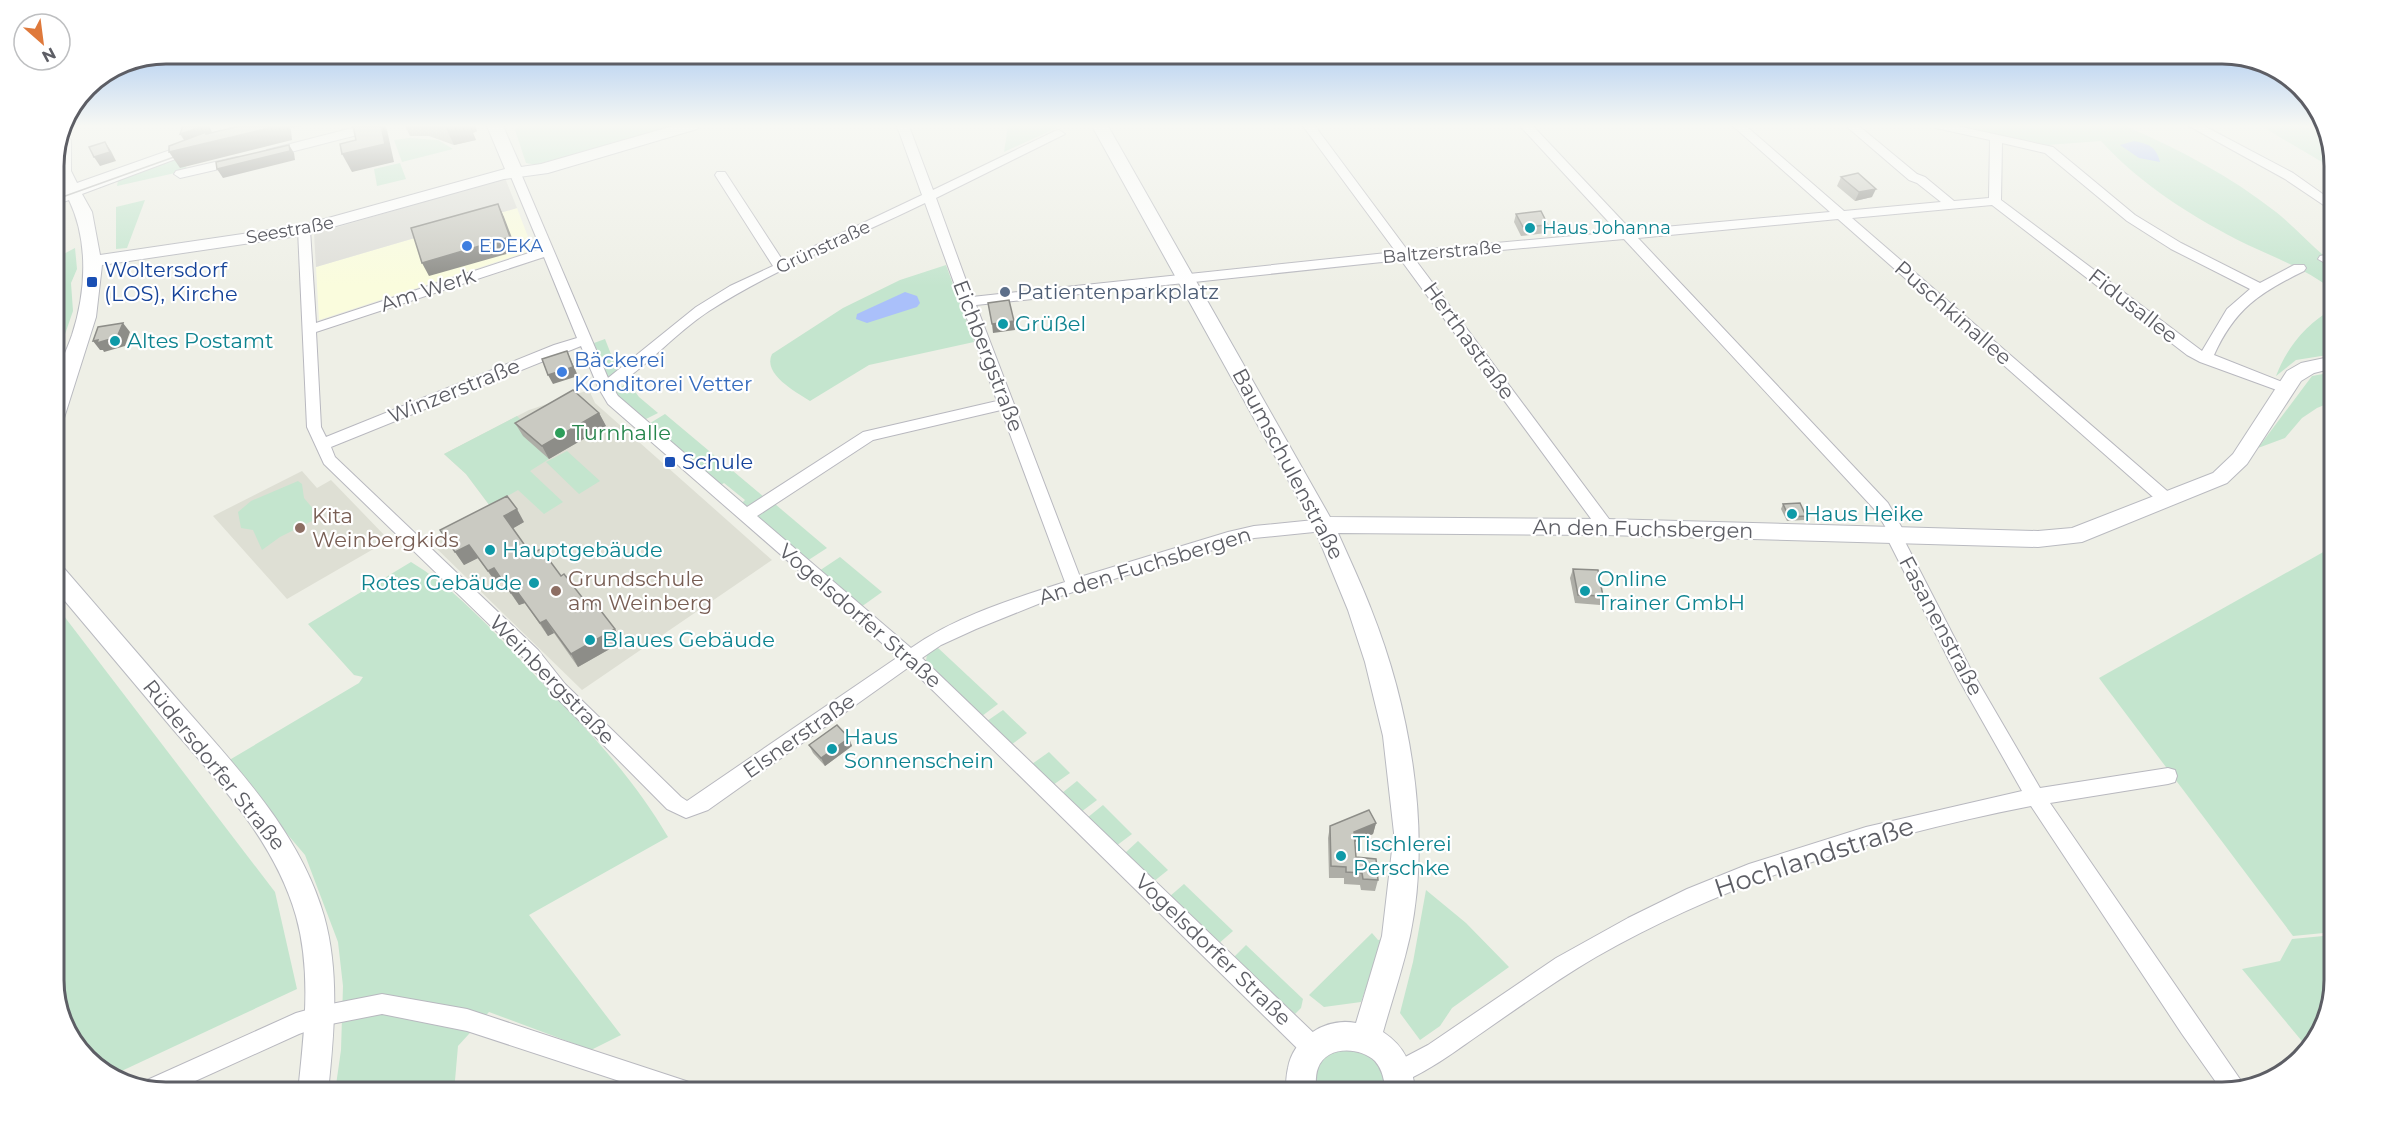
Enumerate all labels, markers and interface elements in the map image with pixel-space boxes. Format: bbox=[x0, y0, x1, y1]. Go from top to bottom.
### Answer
north arrow bbox=[12, 12, 72, 72]
text: N bbox=[39, 43, 59, 66]
street label: Seestraße bbox=[244, 211, 336, 249]
street label: Grünstraße bbox=[772, 216, 874, 278]
place label: Haus Johanna bbox=[1542, 217, 1671, 239]
marker: Haus Johanna bbox=[1523, 221, 1537, 235]
place label: EDEKA bbox=[479, 235, 543, 257]
street label: Baltzerstraße bbox=[1382, 236, 1503, 268]
marker: EDEKA bbox=[460, 239, 474, 253]
street label: Puschkinallee bbox=[1890, 255, 2017, 370]
place label: Woltersdorf (LOS), Kirche bbox=[104, 257, 238, 306]
street label: Am Werk bbox=[377, 262, 479, 317]
street label: Fidusallee bbox=[2084, 263, 2183, 348]
marker: Woltersdorf (LOS), Kirche bbox=[85, 275, 99, 289]
street label: Eichbergstraße bbox=[948, 276, 1029, 435]
street label: Herthastraße bbox=[1418, 277, 1520, 404]
place label: Patientenparkplatz bbox=[1017, 279, 1219, 304]
marker: Patientenparkplatz bbox=[998, 285, 1012, 299]
place label: Grüßel bbox=[1015, 311, 1086, 336]
marker: Grüßel bbox=[996, 317, 1010, 331]
place label: Altes Postamt bbox=[127, 328, 274, 353]
marker: Altes Postamt bbox=[108, 334, 122, 348]
place label: Bäckerei Konditorei Vetter bbox=[574, 347, 752, 396]
street label: Winzerstraße bbox=[384, 353, 523, 428]
street label: Baumschulenstraße bbox=[1227, 364, 1349, 564]
marker: Bäckerei Konditorei Vetter bbox=[555, 365, 569, 379]
place label: Turnhalle bbox=[572, 420, 671, 445]
marker: Turnhalle bbox=[553, 426, 567, 440]
place label: Schule bbox=[682, 449, 753, 474]
marker: Schule bbox=[663, 455, 677, 469]
place label: Haus Heike bbox=[1804, 501, 1924, 526]
place label: Kita Weinbergkids bbox=[312, 503, 459, 552]
marker: Haus Heike bbox=[1785, 507, 1799, 521]
street label: An den Fuchsbergen bbox=[1532, 514, 1754, 543]
marker: Kita Weinbergkids bbox=[293, 521, 307, 535]
street label: An den Fuchsbergen bbox=[1036, 521, 1254, 610]
place label: Hauptgebäude bbox=[502, 537, 663, 562]
street label: Vogelsdorfer Straße bbox=[774, 538, 947, 693]
marker: Hauptgebäude bbox=[483, 543, 497, 557]
street label: Fasanenstraße bbox=[1894, 552, 1989, 700]
place label: Grundschule am Weinberg bbox=[568, 566, 712, 615]
place label: Online Trainer GmbH bbox=[1597, 566, 1745, 615]
place label: Rotes Gebäude bbox=[361, 570, 522, 595]
marker: Rotes Gebäude bbox=[527, 576, 541, 590]
marker: Grundschule am Weinberg bbox=[549, 584, 563, 598]
marker: Online Trainer GmbH bbox=[1578, 584, 1592, 598]
street label: Weinbergstraße bbox=[484, 610, 620, 749]
place label: Blaues Gebäude bbox=[602, 627, 775, 652]
marker: Blaues Gebäude bbox=[583, 633, 597, 647]
street label: Rüdersdorfer Straße bbox=[138, 674, 291, 855]
street label: Elsnerstraße bbox=[738, 688, 859, 783]
place label: Haus Sonnenschein bbox=[844, 724, 994, 773]
marker: Haus Sonnenschein bbox=[825, 742, 839, 756]
street label: Hochlandstraße bbox=[1710, 810, 1918, 904]
place label: Tischlerei Perschke bbox=[1353, 831, 1452, 880]
marker: Tischlerei Perschke bbox=[1334, 849, 1348, 863]
street label: Vogelsdorfer Straße bbox=[1130, 869, 1297, 1031]

